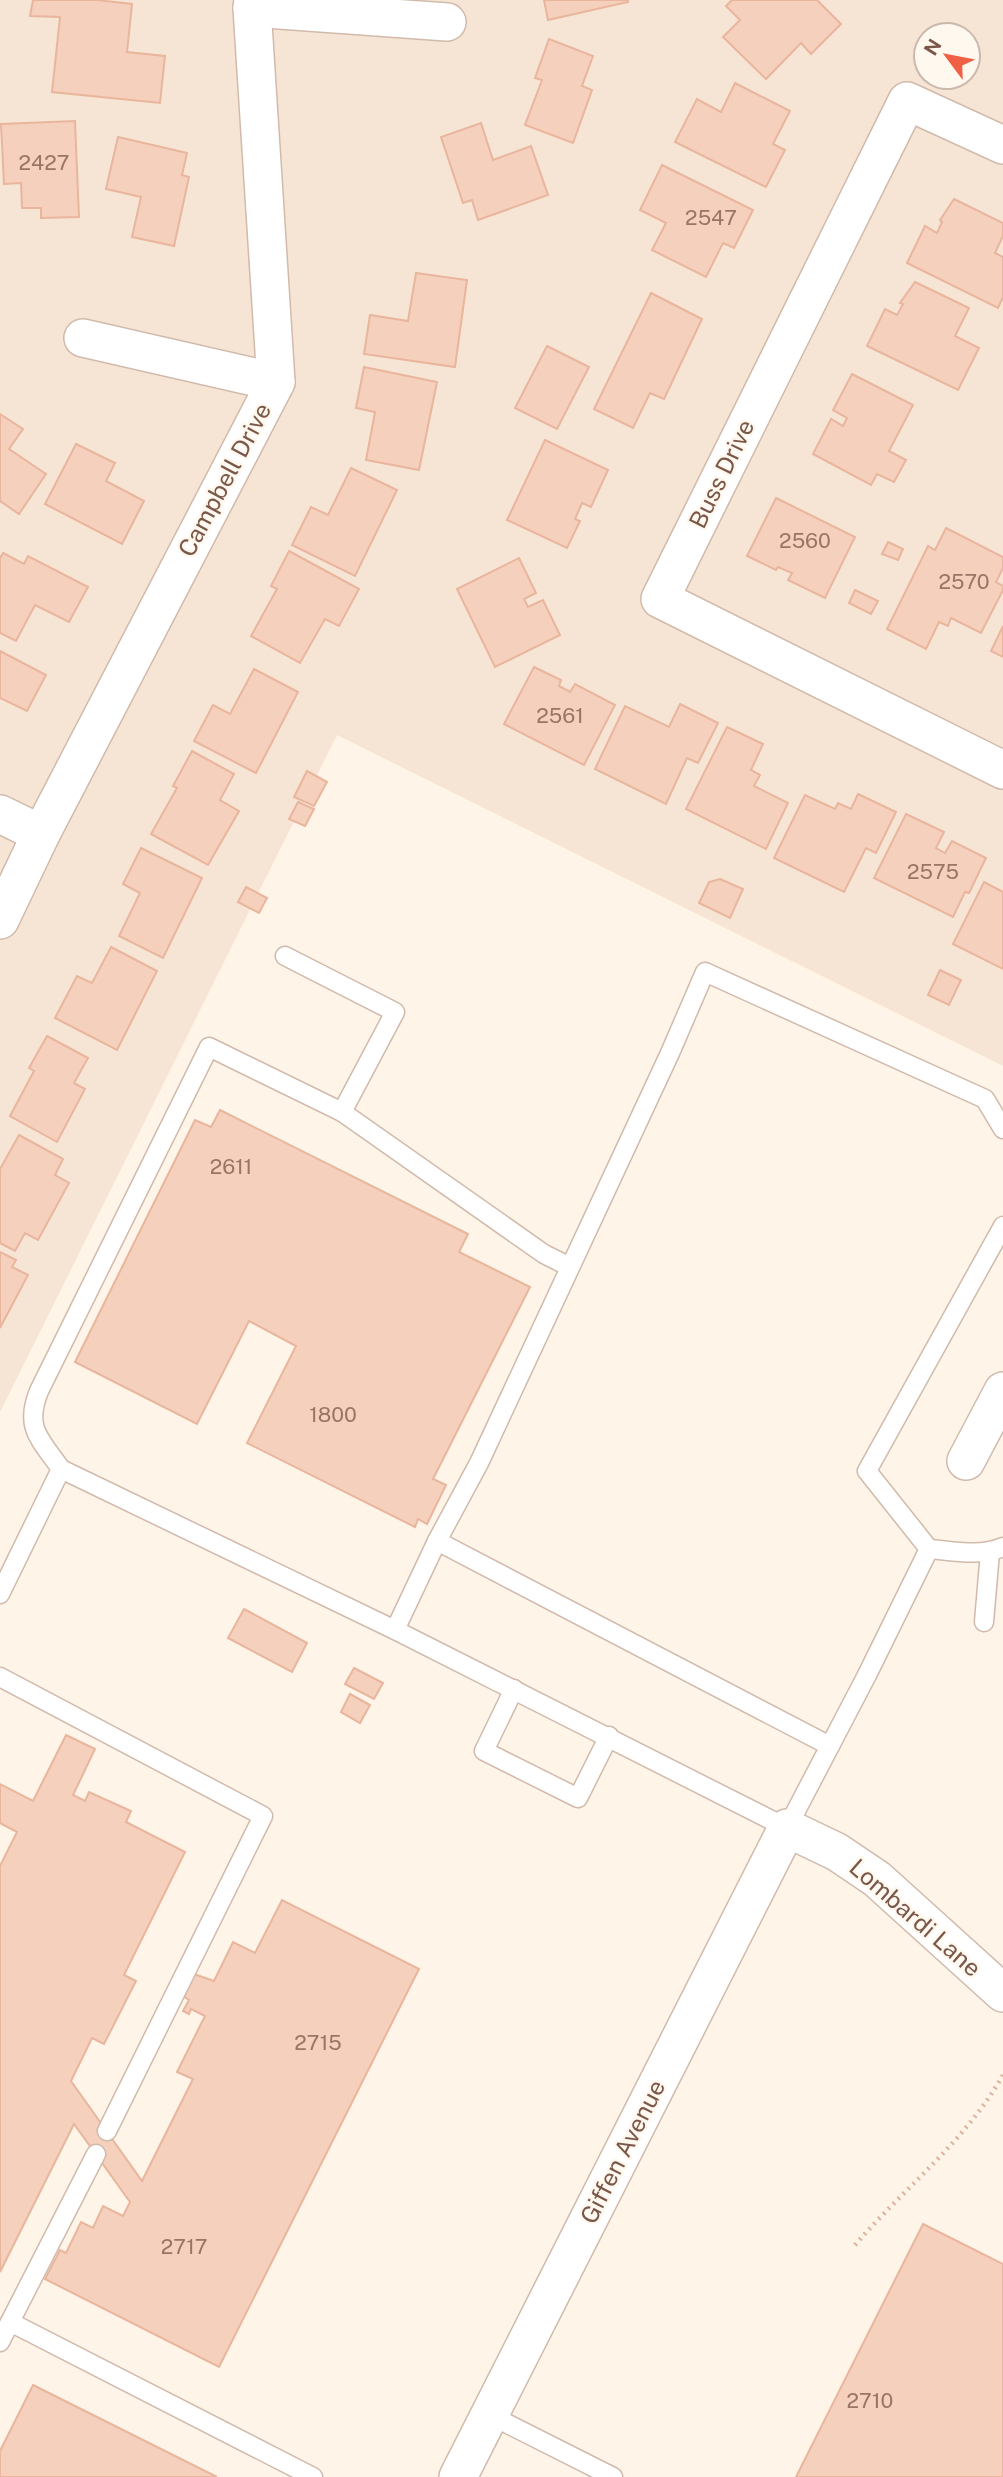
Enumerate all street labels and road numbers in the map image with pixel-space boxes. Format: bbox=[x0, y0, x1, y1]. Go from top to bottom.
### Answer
street label: Campbell Drive bbox=[172, 398, 276, 561]
street label: Buss Drive bbox=[683, 415, 759, 532]
street label: Lombardi Lane bbox=[844, 1853, 987, 1982]
street label: Giffen Avenue bbox=[574, 2075, 670, 2228]

